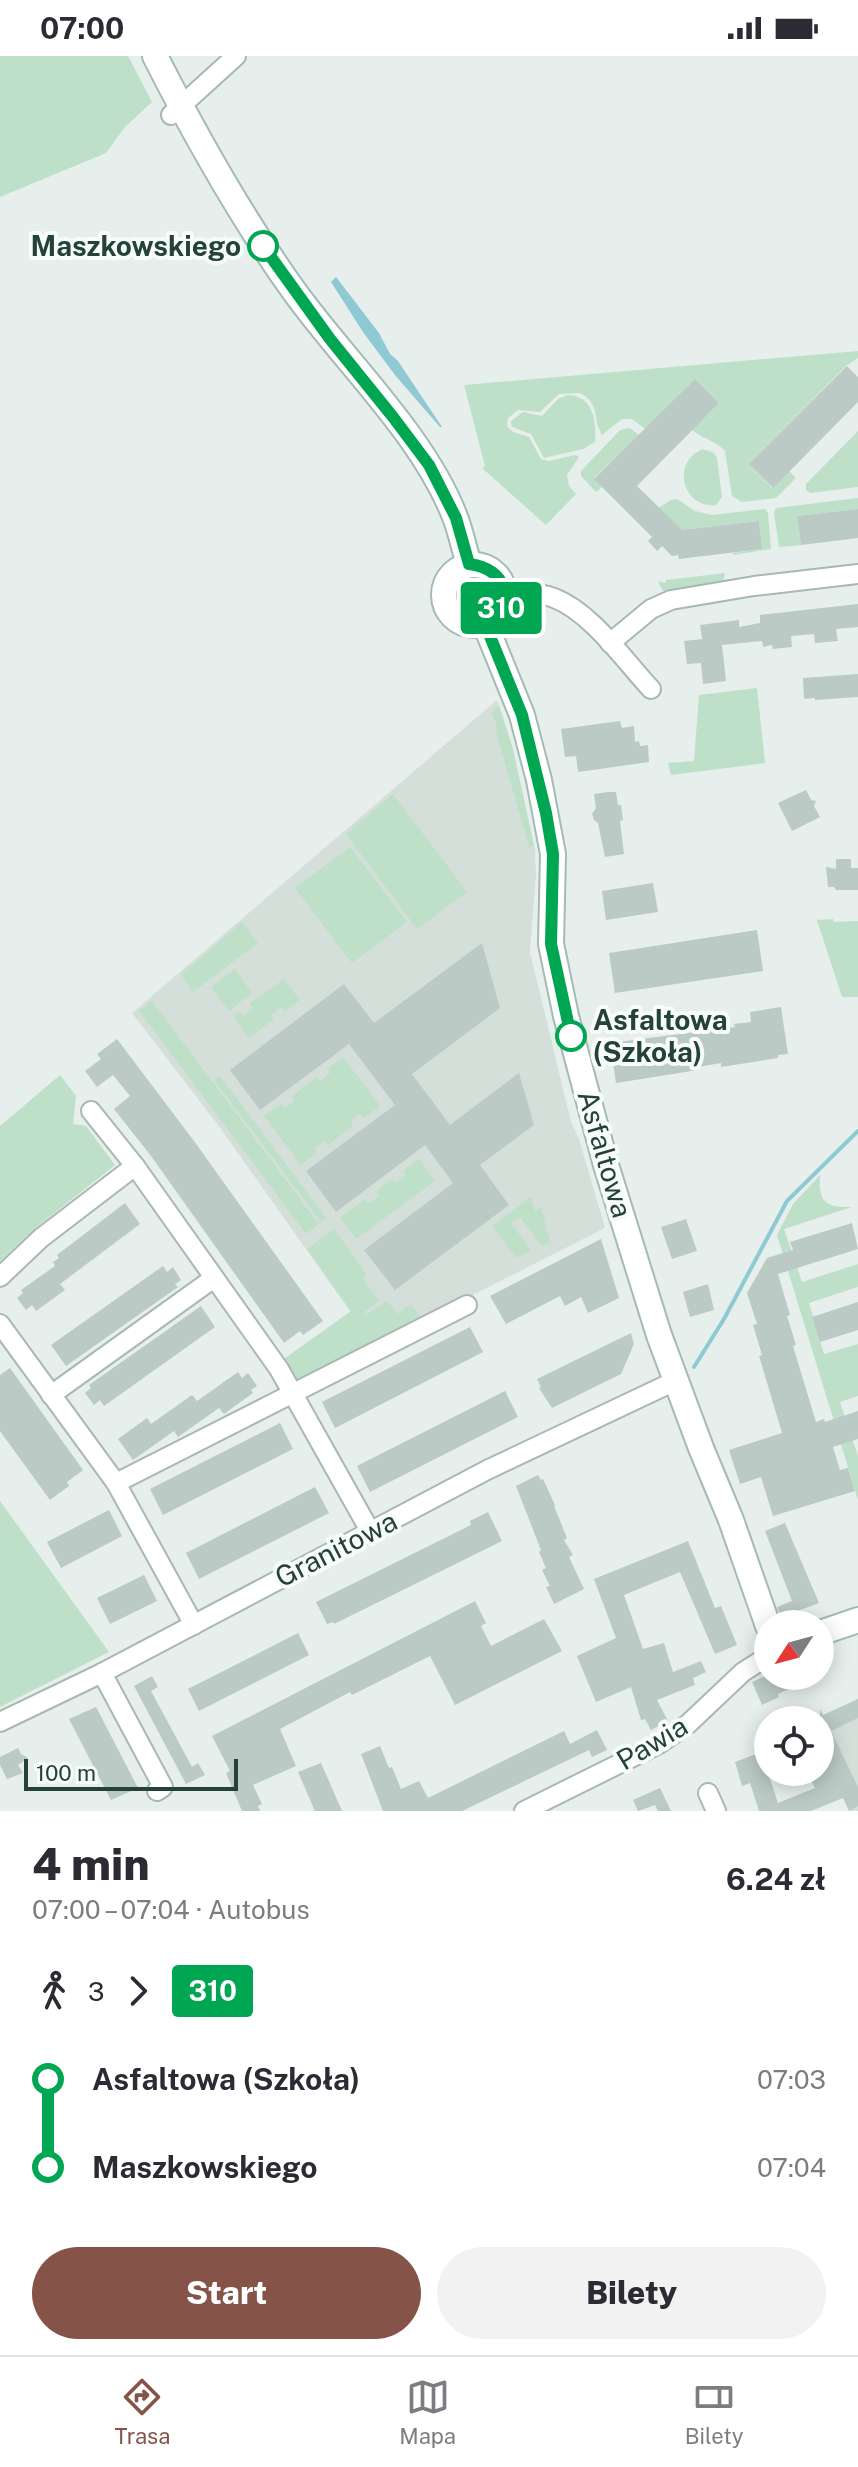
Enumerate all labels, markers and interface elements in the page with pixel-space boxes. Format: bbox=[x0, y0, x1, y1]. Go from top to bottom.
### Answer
text: 07:00 bbox=[40, 10, 124, 46]
place label: Maszkowskiego bbox=[31, 229, 241, 262]
marker: Maszkowskiego bbox=[248, 231, 278, 261]
line badge: 310 bbox=[455, 582, 547, 634]
text: 310 bbox=[477, 591, 525, 624]
place label: Asfaltowa (Szkoła) bbox=[593, 1003, 728, 1068]
marker: Asfaltowa (Szkoła) bbox=[556, 1021, 586, 1051]
street label: Asfaltowa bbox=[572, 1086, 639, 1221]
street label: Granitowa bbox=[269, 1504, 402, 1593]
north arrow bbox=[754, 1610, 834, 1690]
map controls bbox=[754, 1610, 834, 1786]
button: locate bbox=[754, 1706, 834, 1786]
street label: Pawia bbox=[610, 1709, 693, 1776]
scale bar bbox=[24, 1755, 238, 1791]
text: 100 m bbox=[36, 1760, 96, 1786]
text: 4 min bbox=[32, 1838, 150, 1890]
text: 6.24 zł bbox=[726, 1861, 826, 1897]
text: 07:00 – 07:04 · Autobus bbox=[32, 1894, 310, 1925]
icon: walk bbox=[32, 1969, 76, 2013]
icon: forward bbox=[116, 1969, 160, 2013]
text: 310 bbox=[188, 1974, 237, 2007]
text: 3 bbox=[88, 1976, 104, 2007]
text: Asfaltowa (Szkoła) bbox=[92, 2061, 360, 2097]
text: 07:03 bbox=[757, 2064, 826, 2095]
text: Maszkowskiego bbox=[92, 2149, 317, 2185]
text: 07:04 bbox=[757, 2152, 826, 2183]
button: Start bbox=[32, 2247, 421, 2339]
button: Bilety bbox=[437, 2247, 826, 2339]
tab: Trasa bbox=[114, 2375, 170, 2449]
tab: Mapa bbox=[399, 2375, 456, 2449]
tab: Bilety bbox=[685, 2375, 744, 2449]

